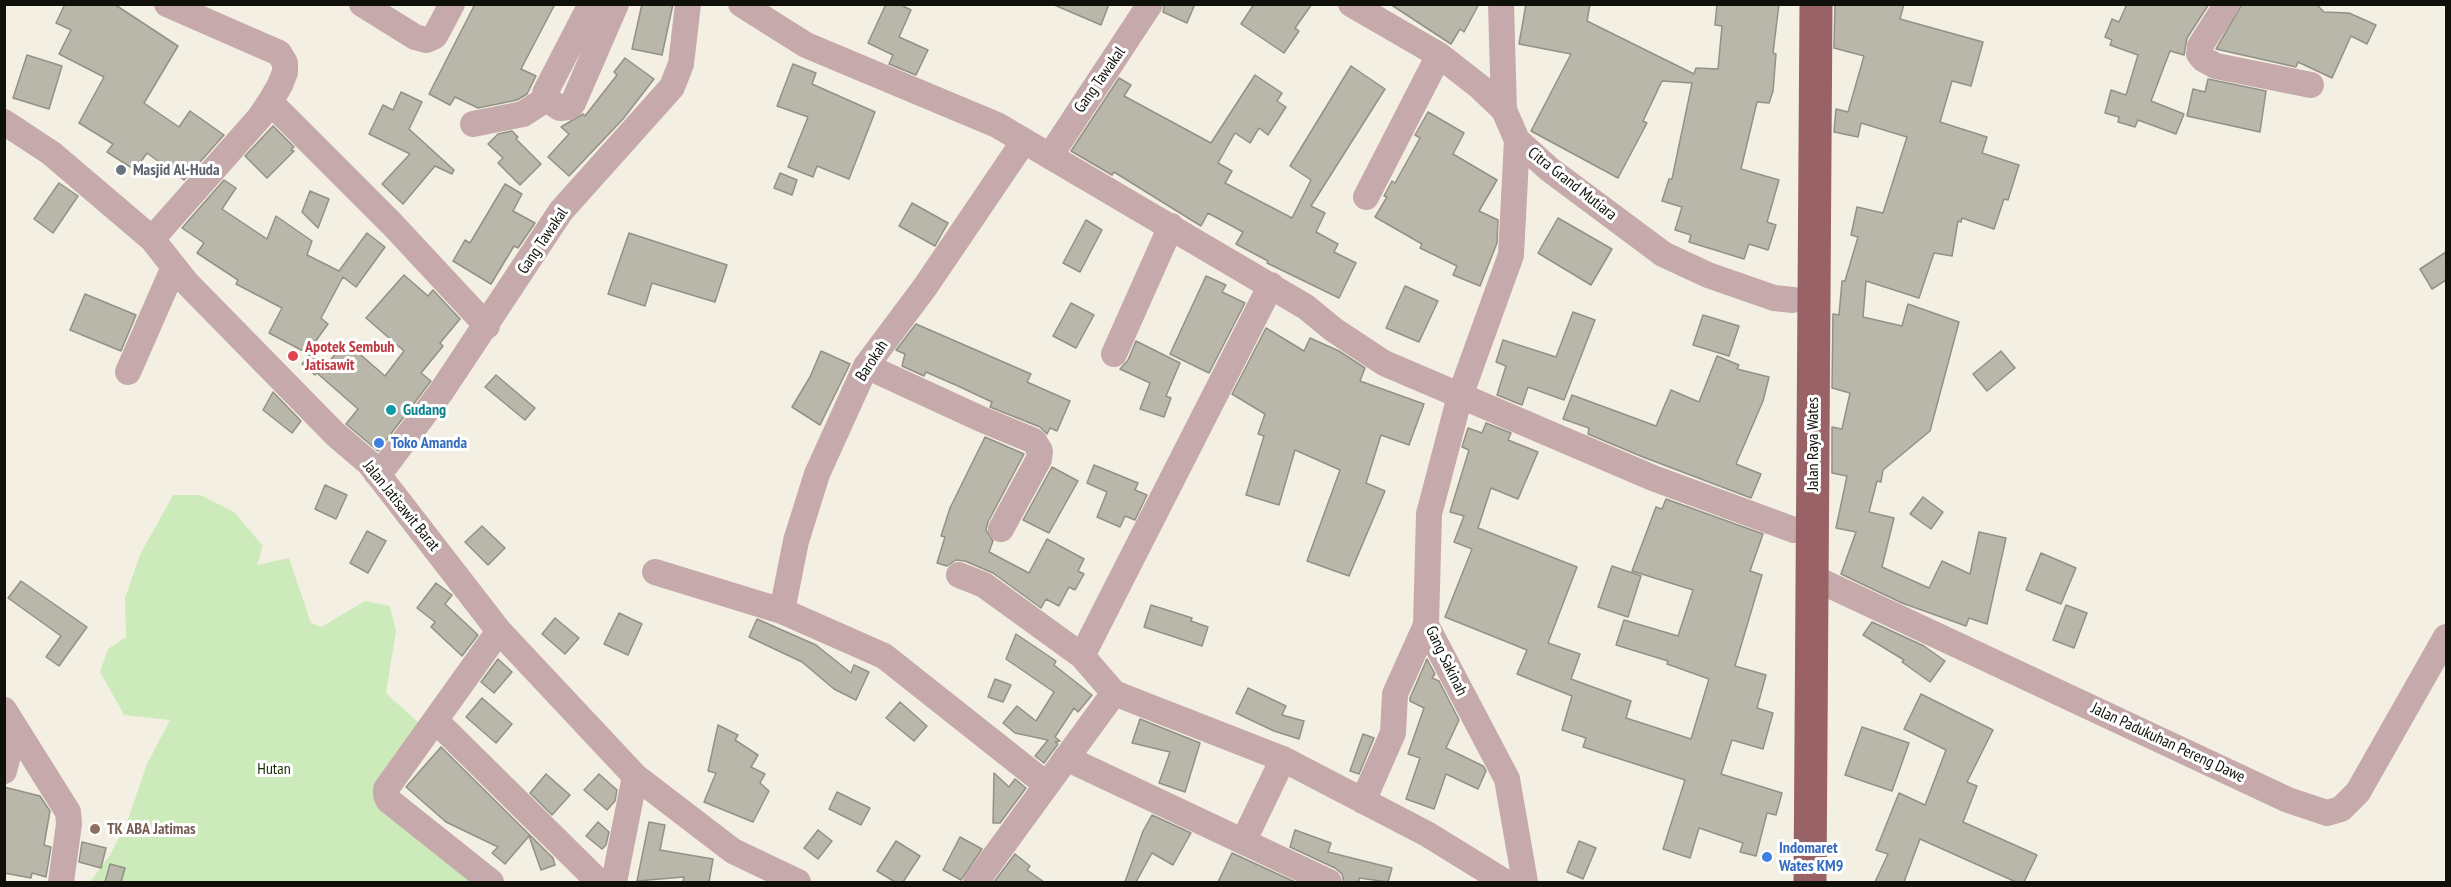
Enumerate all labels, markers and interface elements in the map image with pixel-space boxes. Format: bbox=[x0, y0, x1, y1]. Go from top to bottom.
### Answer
street label: Gang Tawakal bbox=[1070, 43, 1130, 117]
street label: Citra Grand Mutiara bbox=[1524, 143, 1620, 225]
place label: Masjid Al-Huda bbox=[133, 160, 219, 180]
marker: Masjid Al-Huda bbox=[114, 163, 128, 177]
street label: Gang Tawakal bbox=[514, 204, 572, 278]
place label: Apotek Sembuh Jatisawit bbox=[305, 337, 395, 375]
street label: Barokah bbox=[852, 337, 892, 385]
marker: Apotek Sembuh Jatisawit bbox=[286, 349, 300, 363]
street label: Jalan Raya Wates bbox=[1803, 397, 1823, 491]
place label: Gudang bbox=[403, 400, 446, 420]
marker: Gudang bbox=[384, 403, 398, 417]
place label: Toko Amanda bbox=[391, 433, 467, 453]
marker: Toko Amanda bbox=[372, 436, 386, 450]
street label: Jalan Jatisawit Barat bbox=[359, 457, 443, 555]
street label: Gang Sakinah bbox=[1421, 623, 1471, 699]
street label: Jalan Padukuhan Pereng Dawe bbox=[2088, 699, 2248, 787]
park label: Hutan bbox=[257, 759, 291, 779]
place label: TK ABA Jatimas bbox=[107, 819, 196, 839]
marker: TK ABA Jatimas bbox=[88, 822, 102, 836]
place label: Indomaret Wates KM9 bbox=[1779, 838, 1843, 876]
marker: Indomaret Wates KM9 bbox=[1760, 850, 1774, 864]

